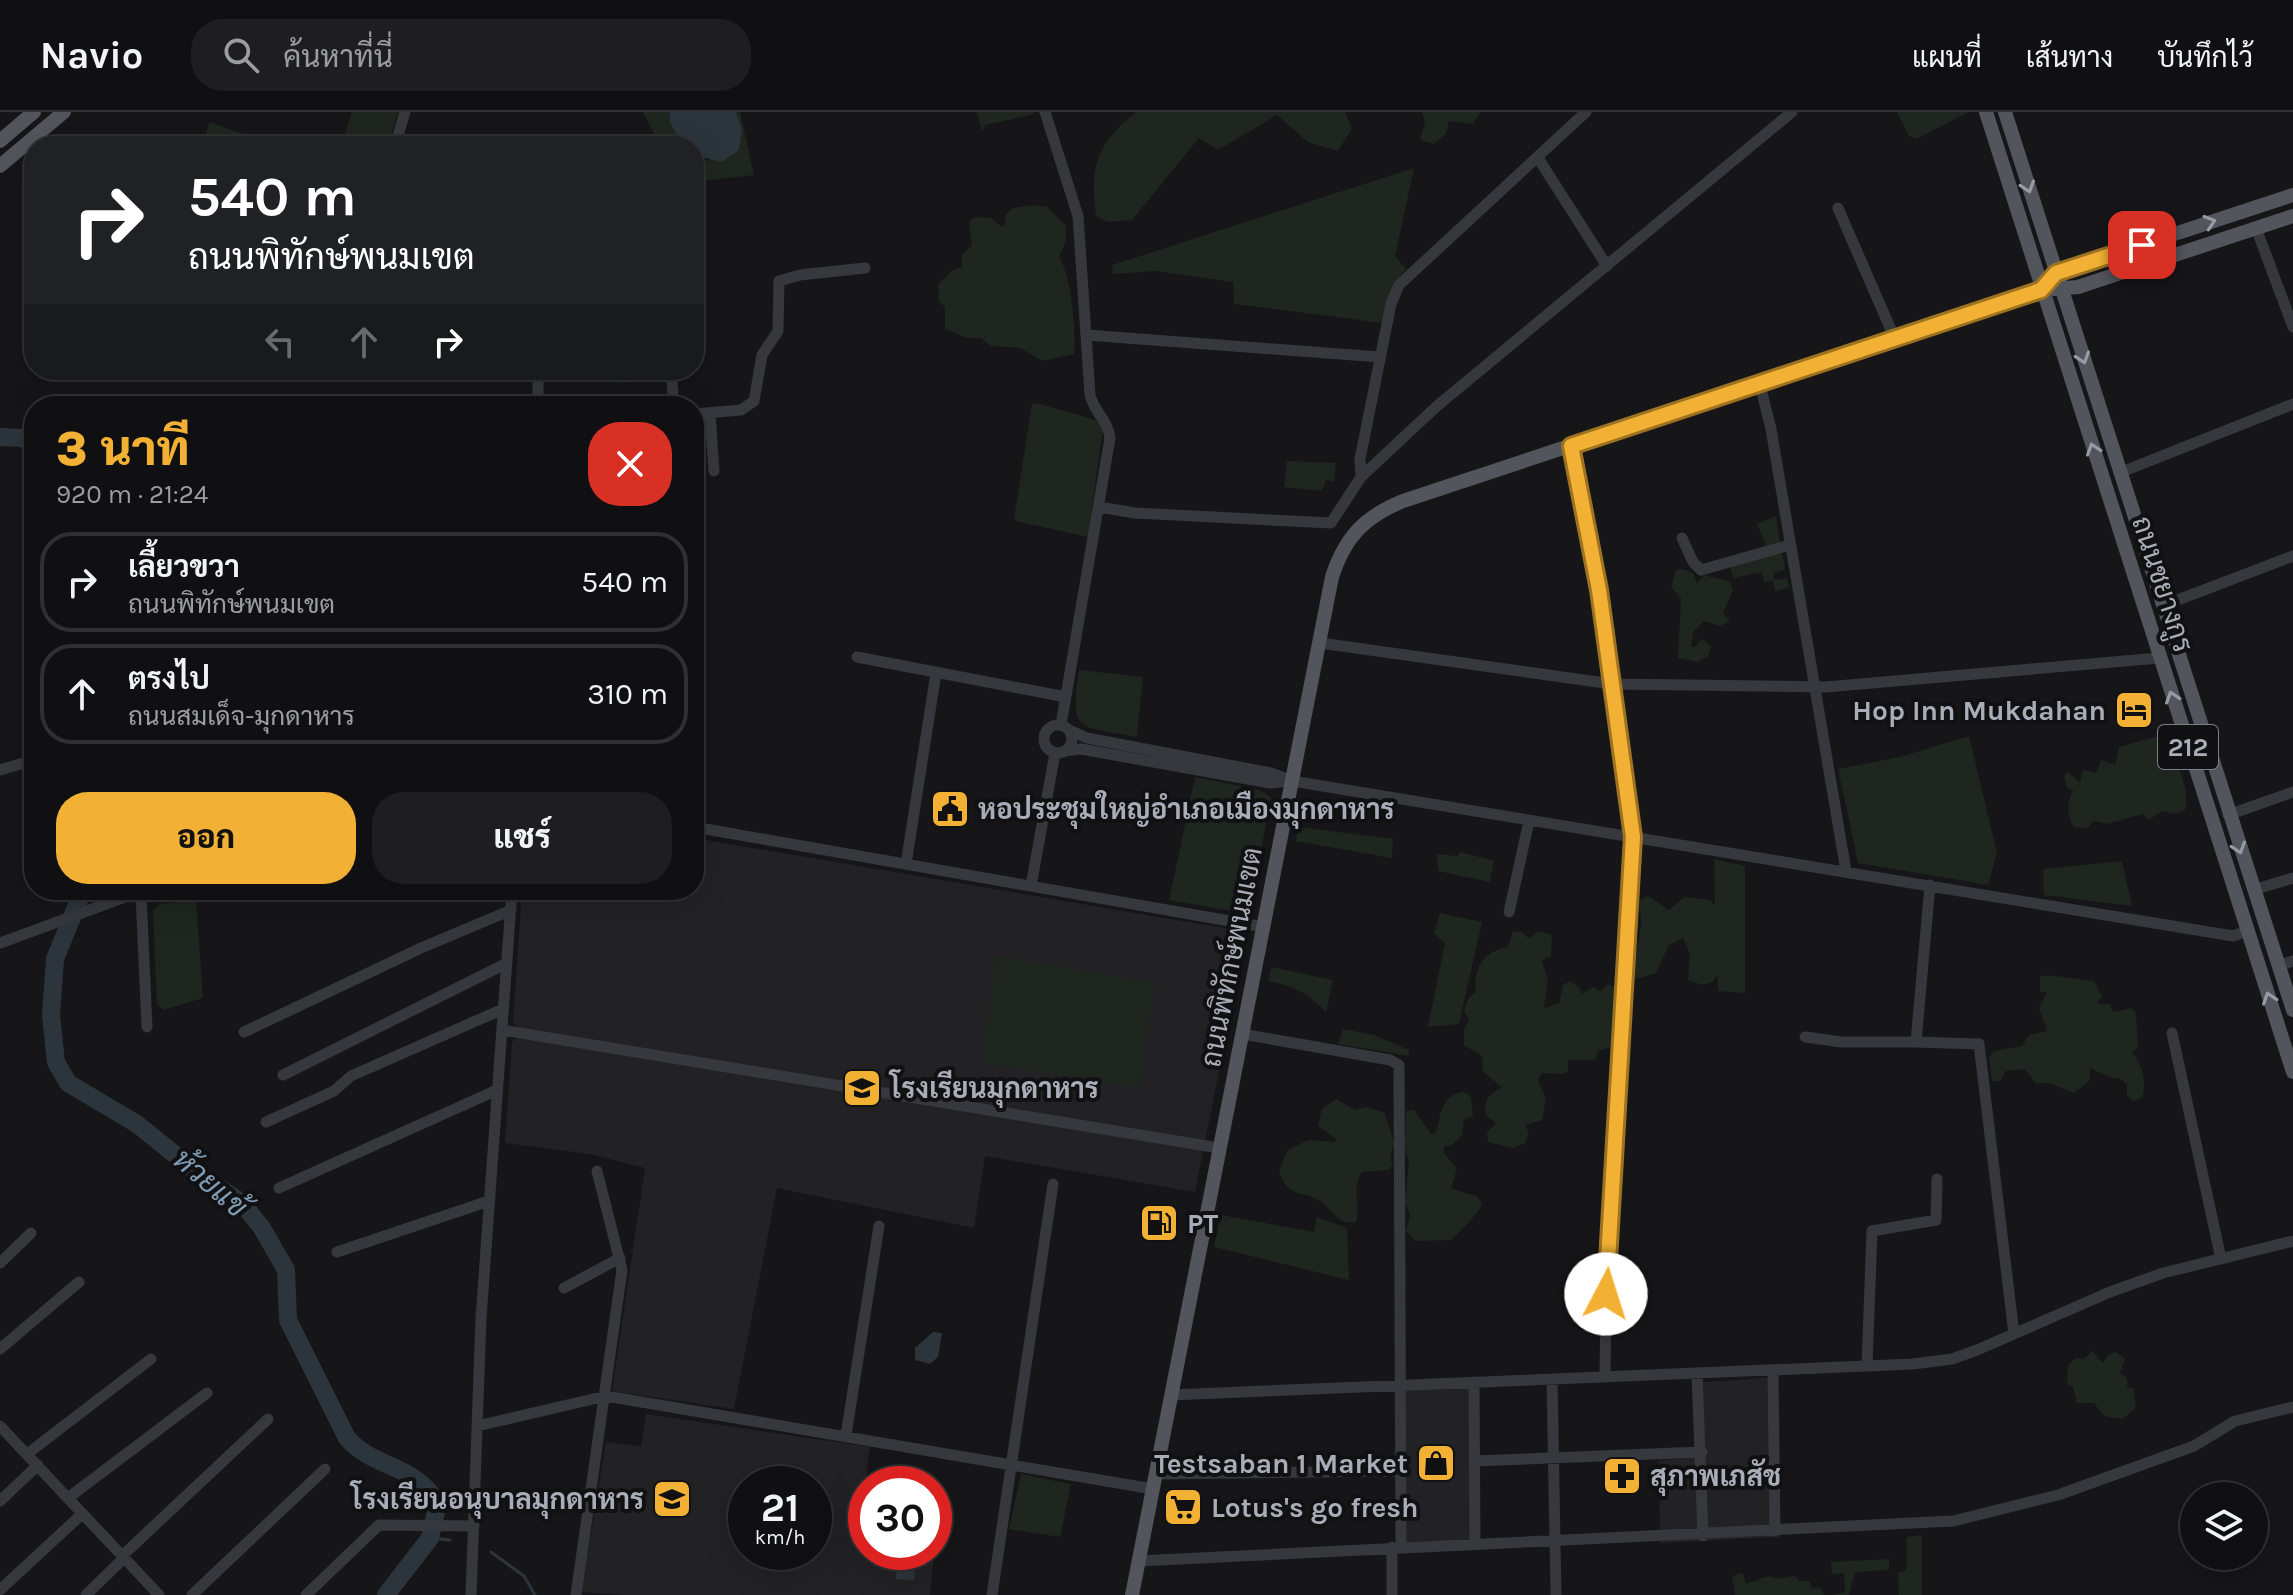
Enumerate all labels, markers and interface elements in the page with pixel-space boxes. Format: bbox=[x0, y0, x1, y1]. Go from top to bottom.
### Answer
search box bbox=[191, 19, 751, 91]
text: Navio bbox=[40, 33, 143, 78]
icon: search bbox=[219, 33, 263, 77]
text: ค้นหาที่นี่ bbox=[283, 39, 393, 75]
text: แผนที่ bbox=[1912, 41, 1982, 74]
text: เส้นทาง bbox=[2026, 41, 2113, 74]
text: บันทึกไว้ bbox=[2157, 41, 2253, 74]
text: 540 m bbox=[188, 164, 357, 229]
icon: right bbox=[56, 168, 160, 272]
one-way arrow bbox=[2019, 179, 2035, 193]
pin bbox=[2108, 211, 2176, 279]
one-way arrow bbox=[2202, 216, 2216, 232]
icon: arrive bbox=[2120, 223, 2164, 267]
text: ถนนพิทักษ์พนมเขต bbox=[188, 236, 475, 278]
icon: left bbox=[258, 320, 302, 364]
icon: ahead bbox=[342, 320, 386, 364]
icon: right bbox=[426, 320, 470, 364]
one-way arrow bbox=[2074, 351, 2090, 365]
text: 3 นาที bbox=[56, 421, 190, 477]
button: close bbox=[588, 422, 672, 506]
one-way arrow bbox=[2086, 443, 2102, 457]
text: 920 m · 21:24 bbox=[56, 479, 208, 510]
street label: ถนนชยางกูร bbox=[2122, 512, 2200, 657]
text: เลี้ยวขวา bbox=[128, 549, 240, 585]
icon: right bbox=[60, 560, 104, 604]
text: 540 m bbox=[581, 564, 668, 600]
text: ถนนพิทักษ์พนมเขต bbox=[128, 589, 335, 620]
text: ตรงไป bbox=[128, 661, 210, 697]
icon: ahead bbox=[60, 672, 104, 716]
text: 310 m bbox=[587, 676, 668, 712]
hotel icon: Hop Inn Mukdahan bbox=[2113, 689, 2155, 731]
one-way arrow bbox=[2165, 691, 2181, 704]
place label: Hop Inn Mukdahan bbox=[1852, 694, 2106, 727]
text: ถนนสมเด็จ-มุกดาหาร bbox=[128, 701, 355, 732]
road number: 212 bbox=[2158, 725, 2218, 769]
public building icon: หอประชุมใหญ่อำเภอเมืองมุกดาหาร bbox=[929, 788, 971, 830]
place label: หอประชุมใหญ่อำเภอเมืองมุกดาหาร bbox=[978, 790, 1394, 829]
button: ออก bbox=[56, 792, 356, 884]
button: แชร์ bbox=[372, 792, 672, 884]
one-way arrow bbox=[2229, 840, 2245, 854]
street label: ถนนพิทักษ์พนมเขต bbox=[1191, 844, 1269, 1070]
one-way arrow bbox=[2262, 992, 2278, 1005]
school or university icon: โรงเรียนมุกดาหาร bbox=[841, 1067, 883, 1109]
place label: โรงเรียนมุกดาหาร bbox=[888, 1069, 1099, 1108]
water label: ห้วยแข้ bbox=[165, 1139, 260, 1228]
fuel station icon: PT bbox=[1138, 1202, 1180, 1244]
place label: PT bbox=[1187, 1207, 1218, 1240]
position arrow bbox=[1564, 1252, 1648, 1336]
shop icon: Testsaban 1 Market bbox=[1415, 1442, 1457, 1484]
place label: Testsaban 1 Market bbox=[1154, 1447, 1408, 1480]
pharmacy icon: สุภาพเภสัช bbox=[1601, 1455, 1643, 1497]
place label: สุภาพเภสัช bbox=[1650, 1458, 1781, 1496]
speed limit sign: 30 bbox=[848, 1466, 952, 1570]
school or university icon: โรงเรียนอนุบาลมุกดาหาร bbox=[651, 1478, 693, 1520]
place label: โรงเรียนอนุบาลมุกดาหาร bbox=[349, 1480, 644, 1519]
map controls bbox=[2180, 1482, 2268, 1570]
button: layers bbox=[2180, 1482, 2268, 1570]
text: 21 bbox=[761, 1484, 799, 1531]
supermarket icon: Lotus's go fresh bbox=[1162, 1486, 1204, 1528]
place label: Lotus's go fresh bbox=[1211, 1491, 1419, 1524]
text: km/h bbox=[755, 1526, 805, 1549]

